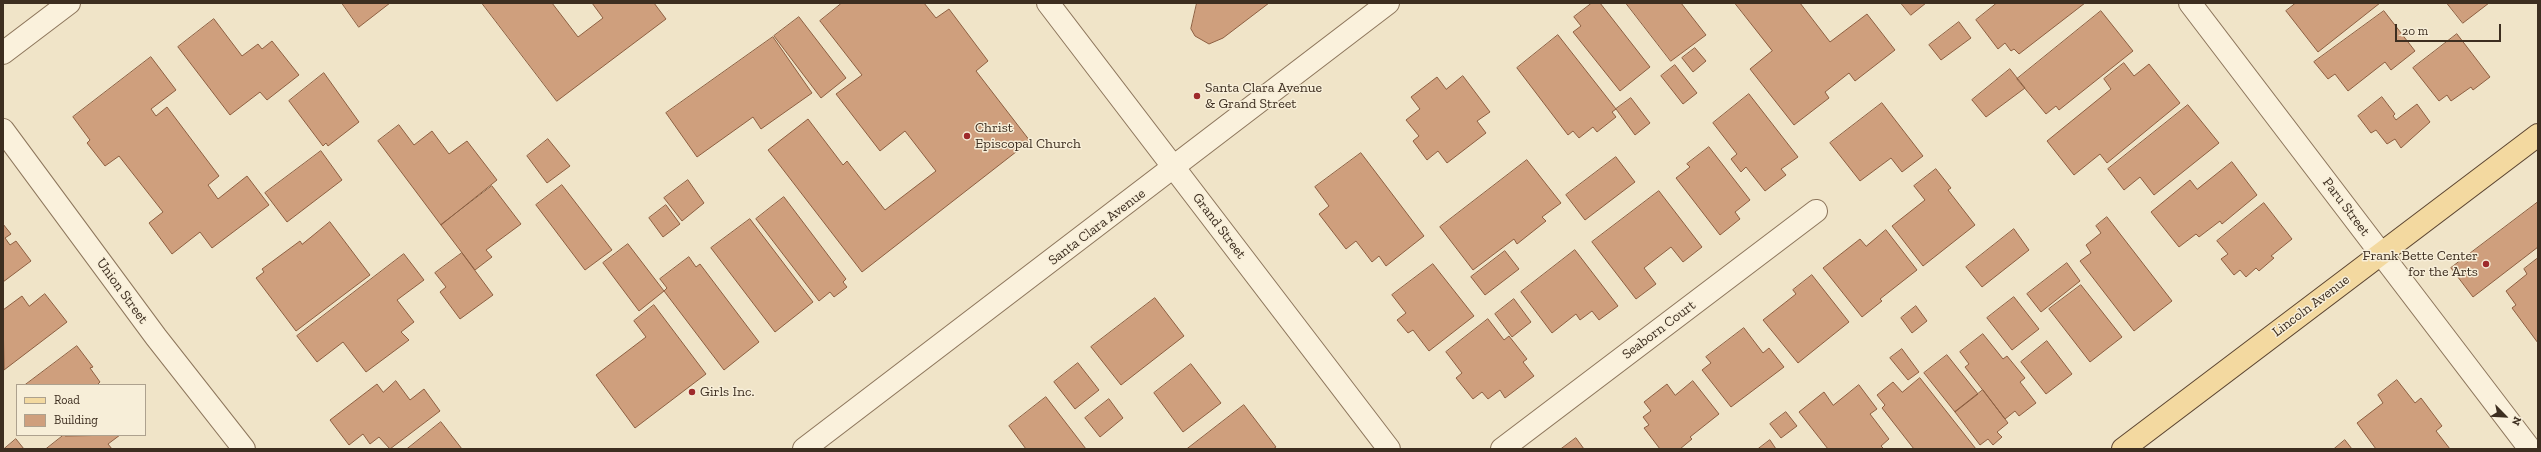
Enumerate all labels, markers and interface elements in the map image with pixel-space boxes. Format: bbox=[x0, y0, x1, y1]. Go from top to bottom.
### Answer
scale bar bbox=[2397, 16, 2503, 42]
text: 20 m bbox=[2402, 24, 2428, 38]
place label: Santa Clara Avenue & Grand Street bbox=[1205, 80, 1322, 112]
marker: Santa Clara Avenue & Grand Street bbox=[1192, 91, 1202, 101]
place label: Christ Episcopal Church bbox=[975, 120, 1081, 152]
marker: Christ Episcopal Church bbox=[962, 131, 972, 141]
street label: Paru Street bbox=[2319, 175, 2373, 239]
street label: Santa Clara Avenue bbox=[1045, 185, 1149, 269]
street label: Grand Street bbox=[1189, 190, 1249, 262]
place label: Frank Bette Center for the Arts bbox=[2363, 248, 2478, 280]
street label: Union Street bbox=[93, 255, 151, 327]
marker: Frank Bette Center for the Arts bbox=[2481, 259, 2491, 269]
street label: Lincoln Avenue bbox=[2269, 271, 2353, 341]
street label: Seaborn Court bbox=[1619, 297, 1699, 363]
legend bbox=[16, 384, 146, 436]
place label: Girls Inc. bbox=[700, 384, 754, 400]
marker: Girls Inc. bbox=[687, 387, 697, 397]
text: Road bbox=[54, 393, 80, 407]
north arrow bbox=[2485, 396, 2525, 436]
text: Building bbox=[54, 413, 98, 427]
text: N bbox=[2509, 415, 2524, 428]

